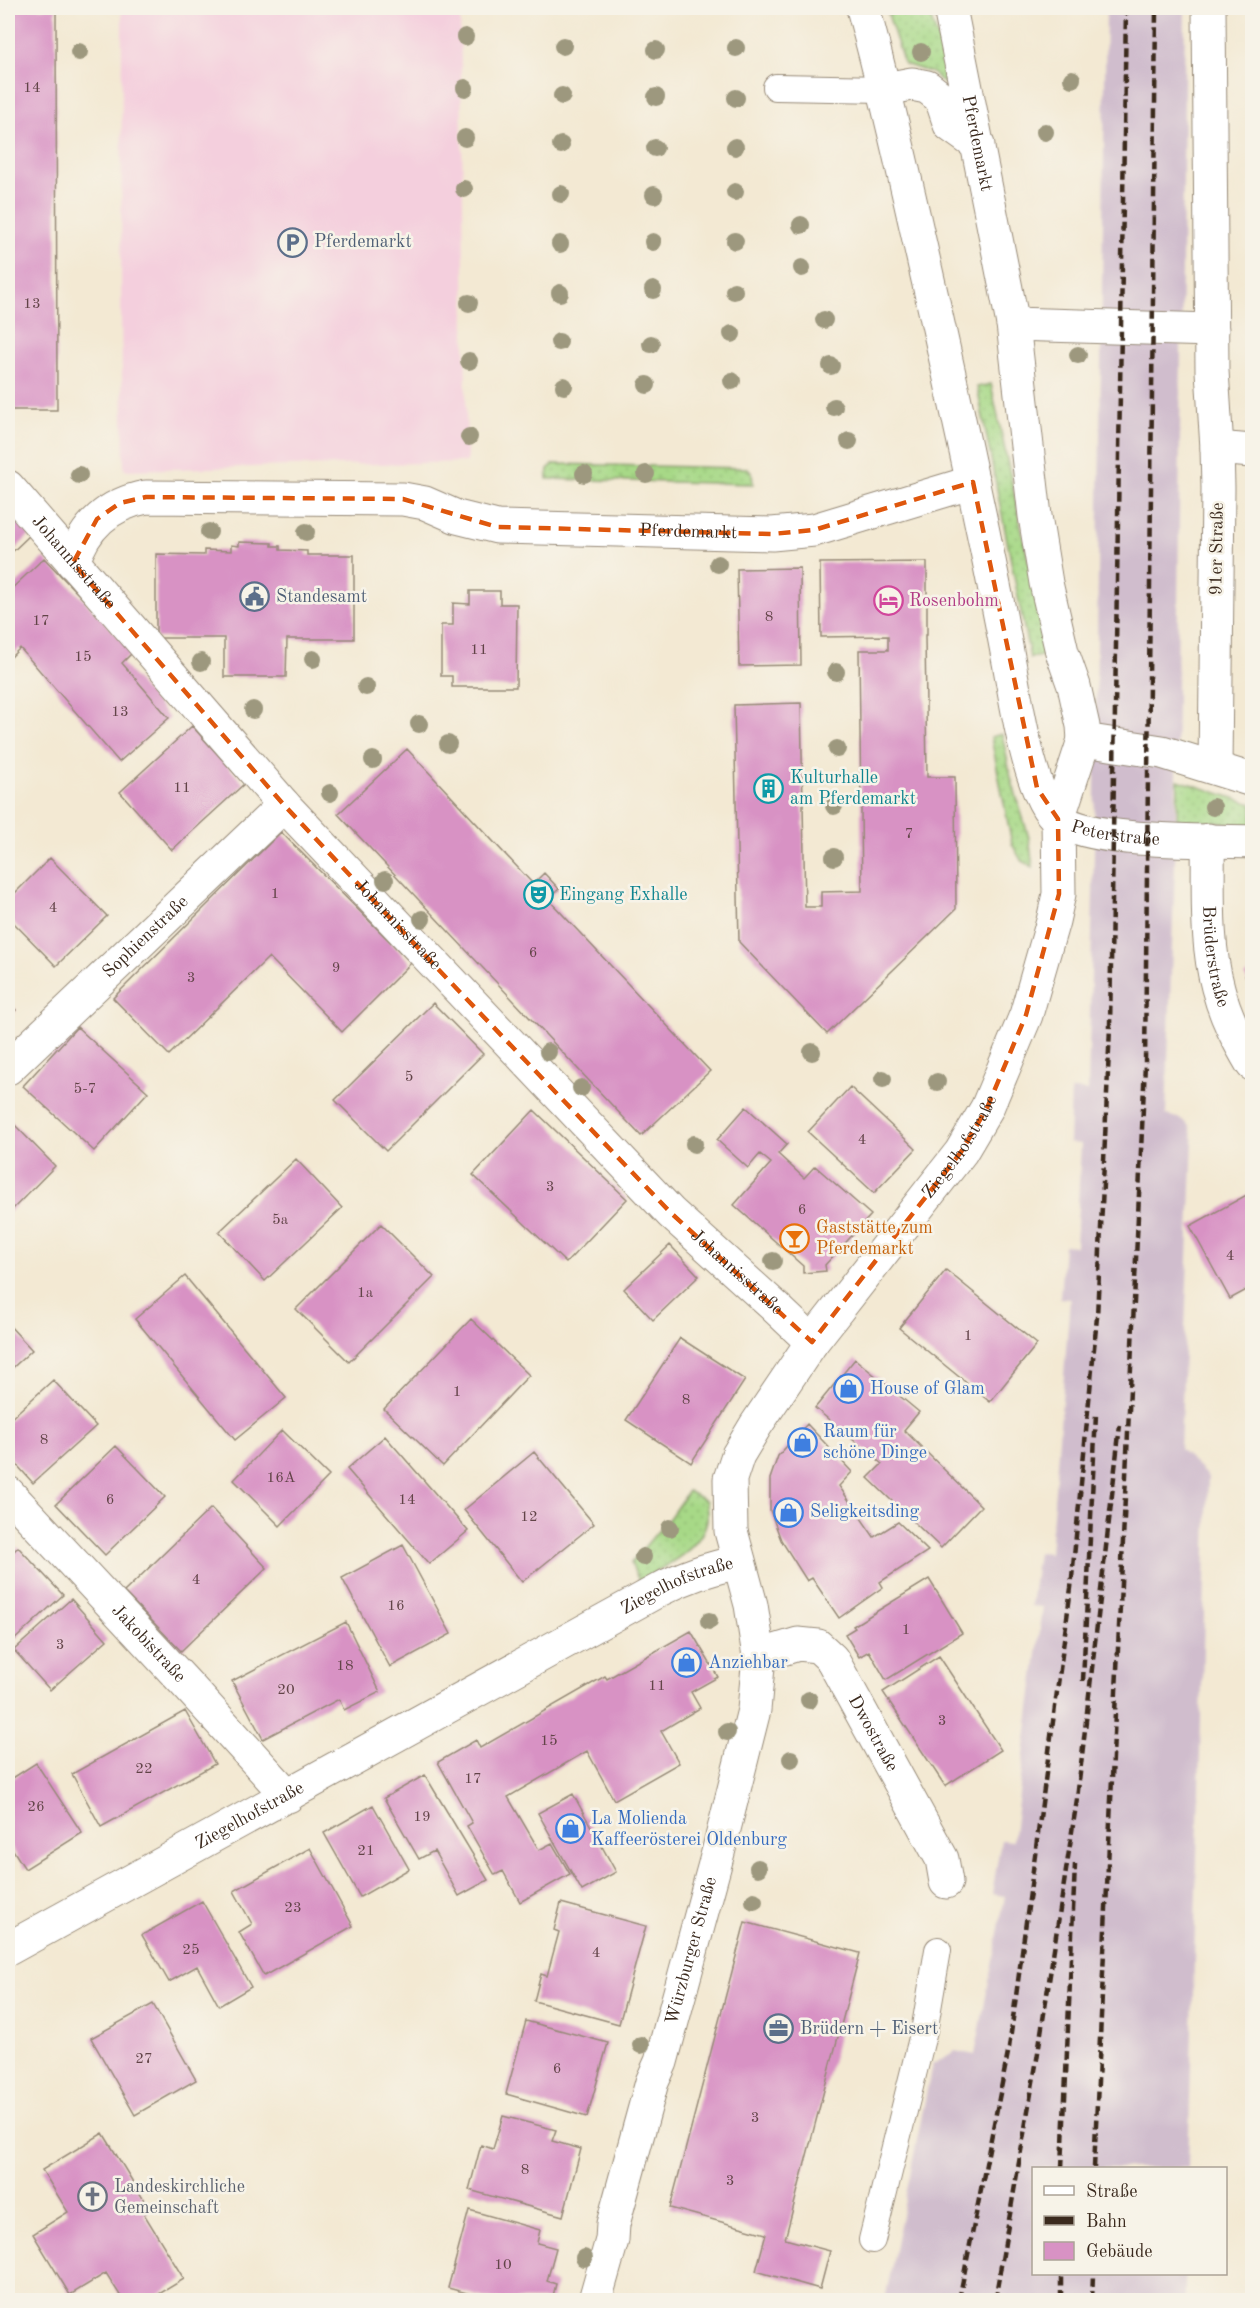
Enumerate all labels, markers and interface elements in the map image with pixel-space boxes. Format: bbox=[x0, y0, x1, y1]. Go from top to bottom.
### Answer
house number: 14 bbox=[23, 81, 41, 96]
street label: Pferdemarkt bbox=[959, 94, 995, 193]
parking icon: Pferdemarkt bbox=[277, 226, 309, 258]
place label: Pferdemarkt bbox=[314, 233, 412, 251]
house number: 13 bbox=[23, 297, 41, 312]
street label: 91er Straße bbox=[1207, 502, 1227, 596]
street label: Johannisstraße bbox=[28, 512, 119, 613]
street label: Pferdemarkt bbox=[639, 522, 737, 542]
public building icon: Standesamt bbox=[239, 581, 271, 613]
hotel icon: Rosenbohm bbox=[872, 585, 904, 617]
place label: Standesamt bbox=[276, 588, 367, 606]
place label: Rosenbohm bbox=[909, 592, 999, 610]
house number: 8 bbox=[765, 610, 773, 625]
house number: 17 bbox=[32, 614, 50, 629]
house number: 11 bbox=[470, 643, 488, 658]
house number: 15 bbox=[74, 650, 92, 665]
house number: 13 bbox=[111, 705, 129, 720]
place label: Kulturhalle am Pferdemarkt bbox=[790, 769, 916, 808]
building icon: Kulturhalle am Pferdemarkt bbox=[753, 772, 785, 804]
house number: 11 bbox=[173, 781, 191, 796]
street label: Peterstraße bbox=[1069, 817, 1160, 849]
house number: 7 bbox=[905, 827, 913, 842]
street label: Johannisstraße bbox=[350, 876, 445, 974]
theatre icon: Eingang Exhalle bbox=[522, 879, 554, 911]
place label: Eingang Exhalle bbox=[559, 886, 688, 904]
house number: 1 bbox=[271, 887, 279, 902]
street label: Sophienstraße bbox=[99, 892, 192, 981]
house number: 4 bbox=[49, 901, 57, 916]
street label: Brüderstraße bbox=[1199, 905, 1232, 1010]
house number: 6 bbox=[529, 946, 537, 961]
house number: 9 bbox=[332, 961, 340, 976]
house number: 3 bbox=[187, 971, 195, 986]
house number: 5 bbox=[405, 1070, 413, 1085]
house number: 5-7 bbox=[74, 1082, 96, 1097]
street label: Ziegelhofstraße bbox=[919, 1092, 1000, 1202]
house number: 4 bbox=[858, 1133, 866, 1148]
house number: 3 bbox=[546, 1180, 554, 1195]
house number: 6 bbox=[798, 1203, 806, 1218]
house number: 5a bbox=[272, 1213, 289, 1228]
place label: Gaststätte zum Pferdemarkt bbox=[816, 1219, 933, 1258]
bar icon: Gaststätte zum Pferdemarkt bbox=[779, 1222, 811, 1254]
street label: Johannisstraße bbox=[687, 1226, 786, 1318]
house number: 4 bbox=[1226, 1249, 1234, 1264]
house number: 1a bbox=[357, 1286, 374, 1301]
house number: 1 bbox=[964, 1329, 972, 1344]
shop icon: House of Glam bbox=[833, 1373, 865, 1405]
place label: House of Glam bbox=[870, 1380, 985, 1398]
house number: 1 bbox=[453, 1385, 461, 1400]
house number: 8 bbox=[682, 1393, 690, 1408]
place label: Raum für schöne Dinge bbox=[823, 1423, 927, 1462]
shop icon: Raum für schöne Dinge bbox=[786, 1426, 818, 1458]
house number: 8 bbox=[40, 1433, 48, 1448]
house number: 16A bbox=[267, 1471, 296, 1486]
house number: 6 bbox=[106, 1493, 114, 1508]
house number: 14 bbox=[398, 1493, 416, 1508]
shop icon: Seligkeitsding bbox=[773, 1496, 805, 1528]
place label: Seligkeitsding bbox=[810, 1503, 919, 1521]
house number: 12 bbox=[520, 1510, 538, 1525]
street label: Ziegelhofstraße bbox=[618, 1555, 735, 1618]
house number: 4 bbox=[192, 1573, 200, 1588]
house number: 16 bbox=[387, 1599, 405, 1614]
street label: Jakobistraße bbox=[108, 1601, 189, 1686]
house number: 1 bbox=[902, 1623, 910, 1638]
house number: 3 bbox=[56, 1638, 64, 1653]
shop icon: Anziehbar bbox=[671, 1647, 703, 1679]
place label: Anziehbar bbox=[708, 1654, 788, 1672]
house number: 18 bbox=[336, 1659, 354, 1674]
house number: 11 bbox=[648, 1679, 666, 1694]
house number: 20 bbox=[277, 1683, 295, 1698]
street label: Dwostraße bbox=[845, 1692, 901, 1775]
house number: 3 bbox=[938, 1714, 946, 1729]
house number: 15 bbox=[540, 1734, 558, 1749]
house number: 22 bbox=[135, 1762, 153, 1777]
house number: 17 bbox=[464, 1772, 482, 1787]
street label: Ziegelhofstraße bbox=[193, 1779, 307, 1853]
house number: 26 bbox=[27, 1800, 45, 1815]
house number: 19 bbox=[413, 1810, 431, 1825]
place label: La Molienda Kaffeerösterei Oldenburg bbox=[591, 1810, 787, 1849]
shop icon: La Molienda Kaffeerösterei Oldenburg bbox=[554, 1813, 586, 1845]
house number: 21 bbox=[357, 1844, 375, 1859]
street label: Würzburger Straße bbox=[663, 1875, 720, 2027]
house number: 23 bbox=[284, 1901, 302, 1916]
house number: 25 bbox=[182, 1943, 200, 1958]
house number: 4 bbox=[592, 1946, 600, 1961]
office icon: Brüdern + Eisert bbox=[763, 2013, 795, 2045]
place label: Brüdern + Eisert bbox=[800, 2020, 938, 2038]
house number: 27 bbox=[135, 2052, 153, 2067]
house number: 6 bbox=[553, 2062, 561, 2077]
house number: 3 bbox=[751, 2111, 759, 2126]
house number: 8 bbox=[521, 2163, 529, 2178]
legend bbox=[1032, 2167, 1227, 2275]
house number: 3 bbox=[726, 2174, 734, 2189]
place label: Landeskirchliche Gemeinschaft bbox=[114, 2178, 245, 2217]
church icon: Landeskirchliche Gemeinschaft bbox=[77, 2181, 109, 2213]
text: Straße bbox=[1086, 2183, 1137, 2201]
text: Bahn bbox=[1086, 2213, 1127, 2231]
text: Gebäude bbox=[1086, 2243, 1153, 2261]
house number: 10 bbox=[494, 2258, 512, 2273]

